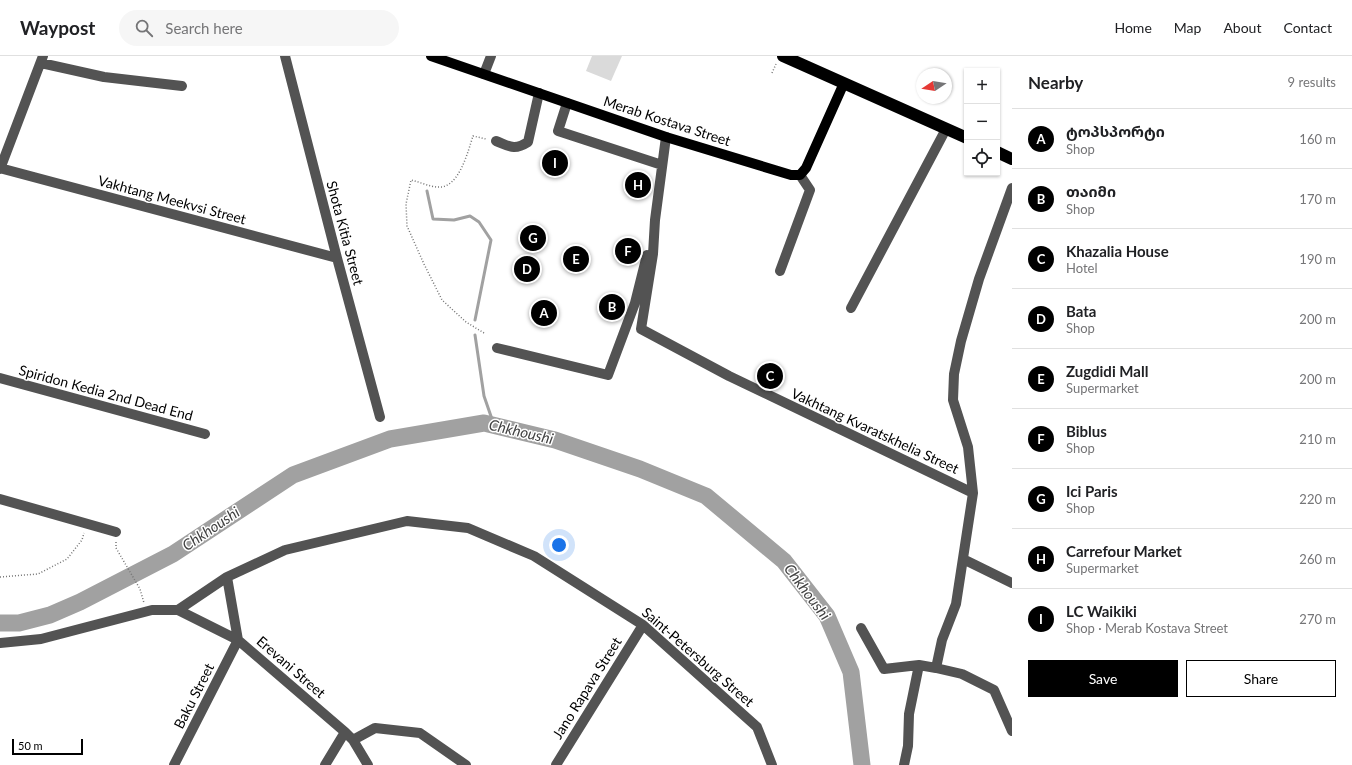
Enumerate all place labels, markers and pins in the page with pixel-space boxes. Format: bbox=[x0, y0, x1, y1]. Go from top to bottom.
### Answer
pin: I bbox=[542, 148, 568, 178]
pin: H bbox=[625, 170, 651, 200]
pin: G bbox=[520, 223, 546, 253]
pin: F bbox=[615, 236, 641, 266]
pin: E bbox=[563, 244, 589, 274]
pin: D bbox=[514, 254, 540, 284]
pin: B bbox=[599, 292, 625, 322]
pin: A bbox=[531, 298, 557, 328]
pin: C bbox=[757, 361, 783, 391]

